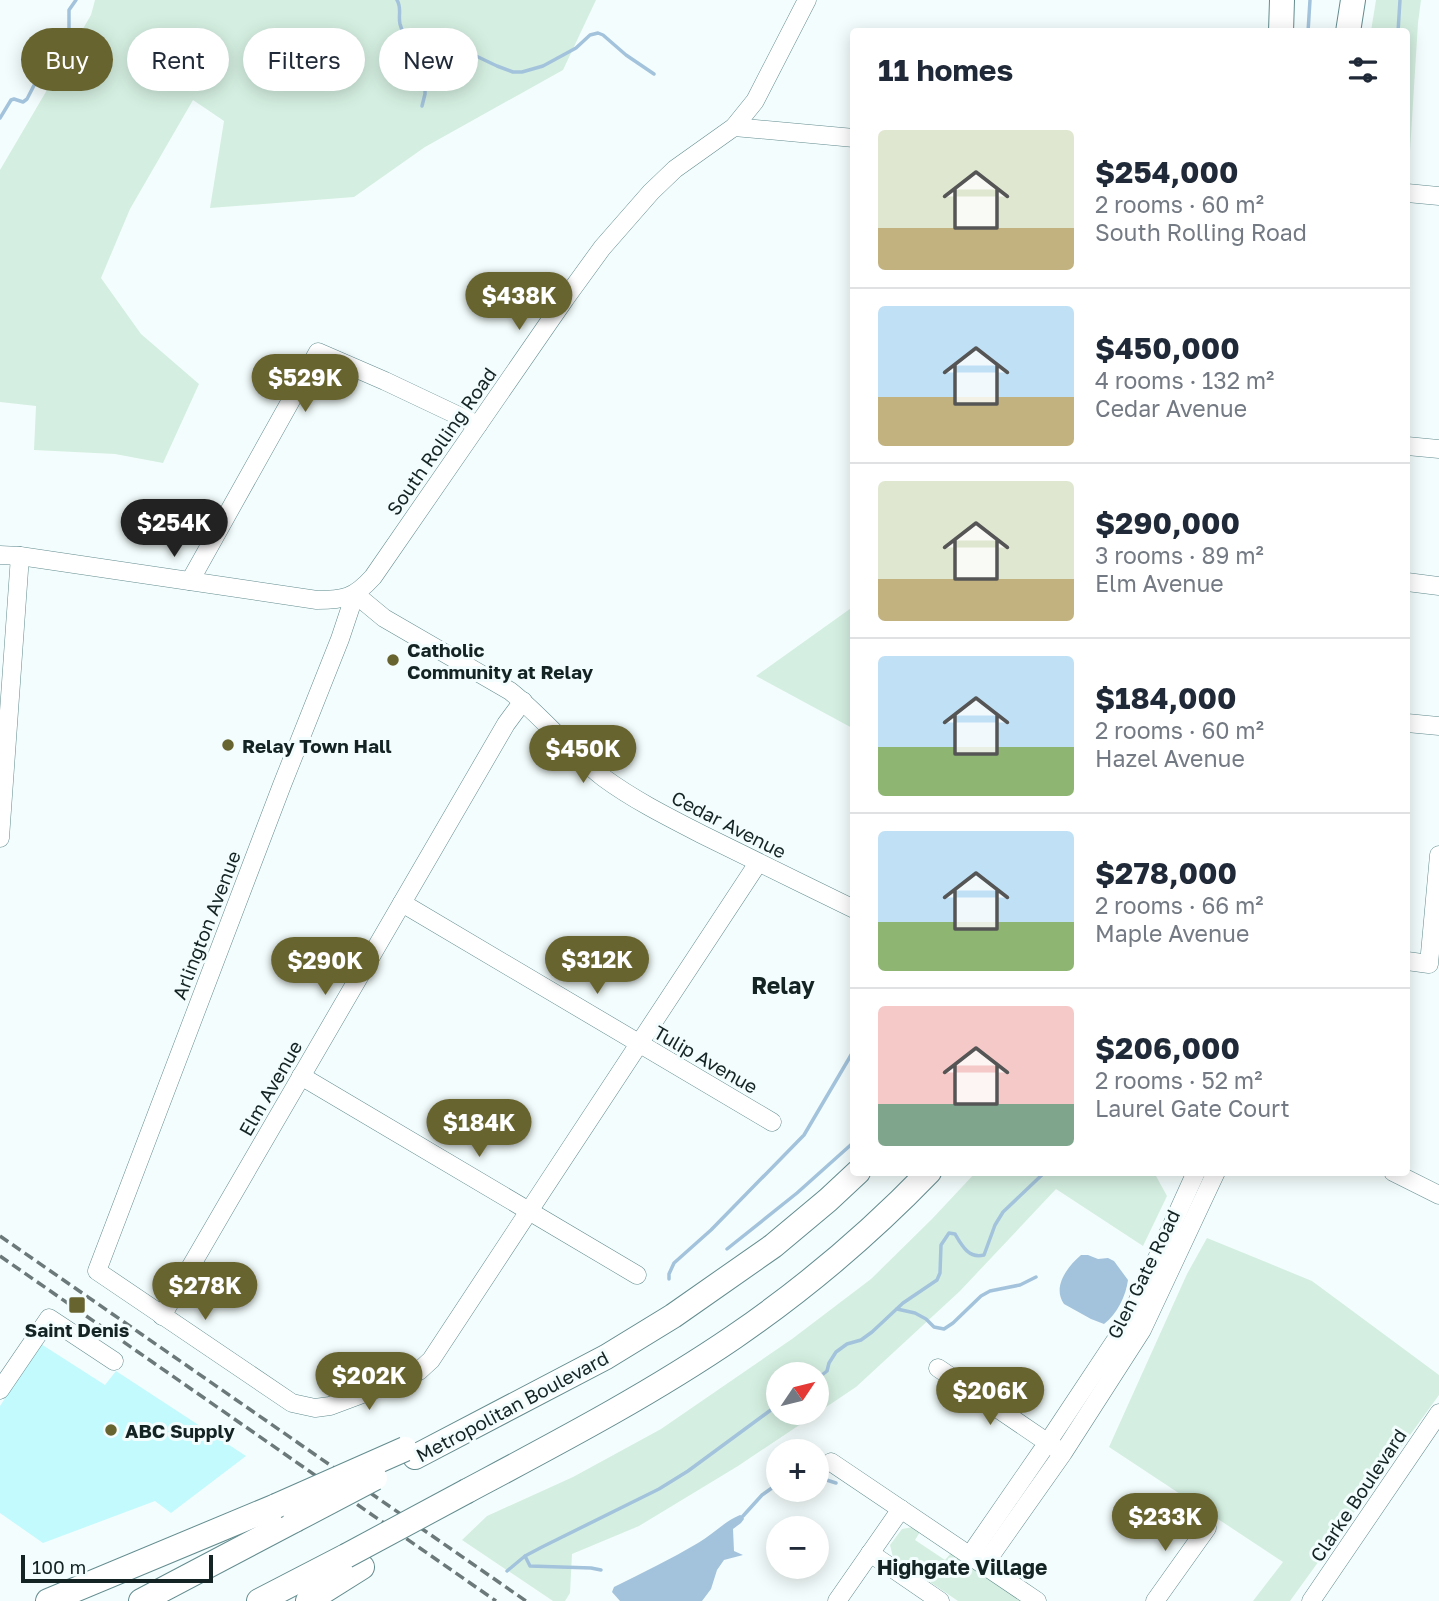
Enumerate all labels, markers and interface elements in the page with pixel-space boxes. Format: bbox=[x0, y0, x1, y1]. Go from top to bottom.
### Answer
chip: Buy bbox=[21, 28, 113, 91]
chip: Rent bbox=[127, 28, 229, 91]
chip: Filters bbox=[243, 28, 365, 91]
chip: New bbox=[379, 28, 478, 91]
icon: filters bbox=[1344, 51, 1382, 89]
text: 11 homes bbox=[878, 52, 1013, 88]
text: $254,000 bbox=[1095, 154, 1239, 190]
icon: home bbox=[934, 158, 1018, 242]
text: 2 rooms · 60 m² bbox=[1095, 190, 1264, 218]
text: South Rolling Road bbox=[1095, 218, 1307, 246]
pin: $438K bbox=[470, 272, 568, 332]
text: $438K bbox=[481, 281, 557, 309]
text: $450,000 bbox=[1095, 330, 1240, 366]
icon: home bbox=[934, 334, 1018, 418]
pin: $529K bbox=[256, 354, 354, 414]
text: $529K bbox=[268, 363, 342, 391]
street label: South Rolling Road bbox=[381, 363, 501, 519]
text: 4 rooms · 132 m² bbox=[1095, 366, 1274, 394]
text: Cedar Avenue bbox=[1095, 394, 1247, 422]
pin: $254K bbox=[125, 500, 223, 559]
text: $290,000 bbox=[1095, 505, 1240, 541]
text: $254K bbox=[137, 508, 211, 536]
icon: home bbox=[934, 509, 1018, 593]
text: 3 rooms · 89 m² bbox=[1095, 541, 1264, 569]
text: Elm Avenue bbox=[1095, 569, 1224, 597]
place label: Catholic Community at Relay bbox=[407, 638, 594, 683]
marker: Catholic Community at Relay bbox=[385, 652, 401, 668]
text: $184,000 bbox=[1095, 680, 1237, 716]
icon: home bbox=[934, 684, 1018, 768]
text: 2 rooms · 60 m² bbox=[1095, 716, 1264, 744]
pin: $450K bbox=[534, 726, 632, 785]
place label: Relay Town Hall bbox=[242, 734, 392, 757]
text: $450K bbox=[545, 734, 621, 762]
marker: Relay Town Hall bbox=[220, 737, 236, 753]
text: Hazel Avenue bbox=[1095, 744, 1245, 772]
street label: Cedar Avenue bbox=[668, 785, 790, 863]
street label: Arlington Avenue bbox=[167, 848, 245, 1002]
text: $278,000 bbox=[1095, 855, 1237, 891]
icon: home bbox=[934, 859, 1018, 943]
text: 2 rooms · 66 m² bbox=[1095, 891, 1264, 919]
text: Maple Avenue bbox=[1095, 919, 1249, 947]
pin: $312K bbox=[548, 936, 646, 996]
pin: $290K bbox=[276, 937, 374, 997]
text: $312K bbox=[561, 945, 633, 973]
text: $290K bbox=[287, 946, 363, 974]
district label: Relay bbox=[751, 971, 815, 999]
street label: Tulip Avenue bbox=[650, 1020, 762, 1098]
text: $206,000 bbox=[1095, 1030, 1240, 1066]
icon: home bbox=[934, 1034, 1018, 1118]
street label: Elm Avenue bbox=[233, 1036, 307, 1140]
text: 2 rooms · 52 m² bbox=[1095, 1066, 1262, 1094]
text: Laurel Gate Court bbox=[1095, 1094, 1290, 1122]
pin: $184K bbox=[430, 1100, 528, 1159]
text: $184K bbox=[442, 1108, 516, 1136]
street label: Glen Gate Road bbox=[1102, 1206, 1184, 1342]
pin: $278K bbox=[156, 1262, 254, 1322]
text: $278K bbox=[168, 1271, 242, 1299]
marker: Saint Denis bbox=[67, 1295, 87, 1315]
place label: Saint Denis bbox=[25, 1318, 130, 1341]
street label: Metropolitan Boulevard bbox=[412, 1345, 612, 1467]
pin: $202K bbox=[320, 1352, 418, 1412]
text: $202K bbox=[331, 1361, 407, 1389]
north arrow bbox=[766, 1362, 830, 1424]
map controls bbox=[766, 1362, 829, 1579]
pin: $206K bbox=[941, 1368, 1039, 1427]
text: $206K bbox=[952, 1376, 1028, 1404]
place label: ABC Supply bbox=[125, 1419, 235, 1442]
marker: ABC Supply bbox=[103, 1422, 119, 1438]
street label: Clarke Boulevard bbox=[1305, 1424, 1411, 1566]
button: + bbox=[766, 1439, 829, 1502]
pin: $233K bbox=[1116, 1494, 1214, 1553]
text: $233K bbox=[1128, 1502, 1202, 1530]
button: − bbox=[766, 1516, 829, 1579]
scale bar bbox=[21, 1552, 214, 1584]
district label: Highgate Village bbox=[877, 1554, 1047, 1580]
text: 100 m bbox=[32, 1555, 86, 1578]

